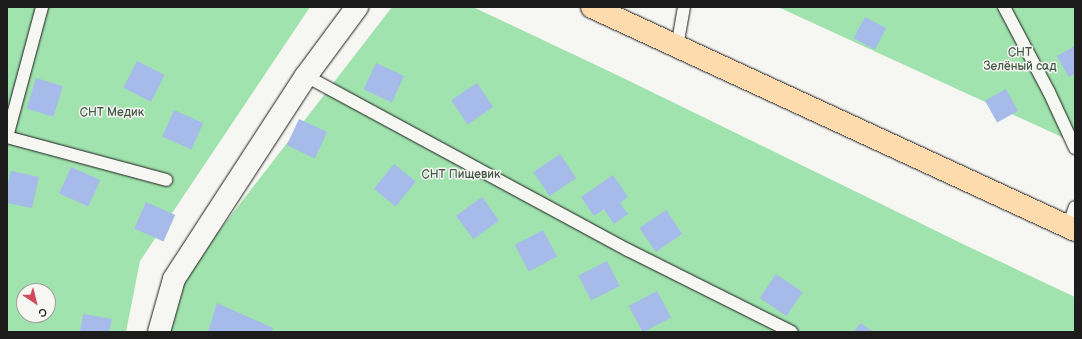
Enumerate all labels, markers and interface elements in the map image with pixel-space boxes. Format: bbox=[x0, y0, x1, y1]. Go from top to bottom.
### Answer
park label: СНТ Зелёный сад bbox=[984, 46, 1056, 74]
park label: СНТ Медик bbox=[80, 106, 144, 120]
park label: СНТ Пищевик bbox=[422, 168, 500, 182]
north arrow bbox=[16, 283, 56, 323]
text: С bbox=[36, 305, 49, 320]

